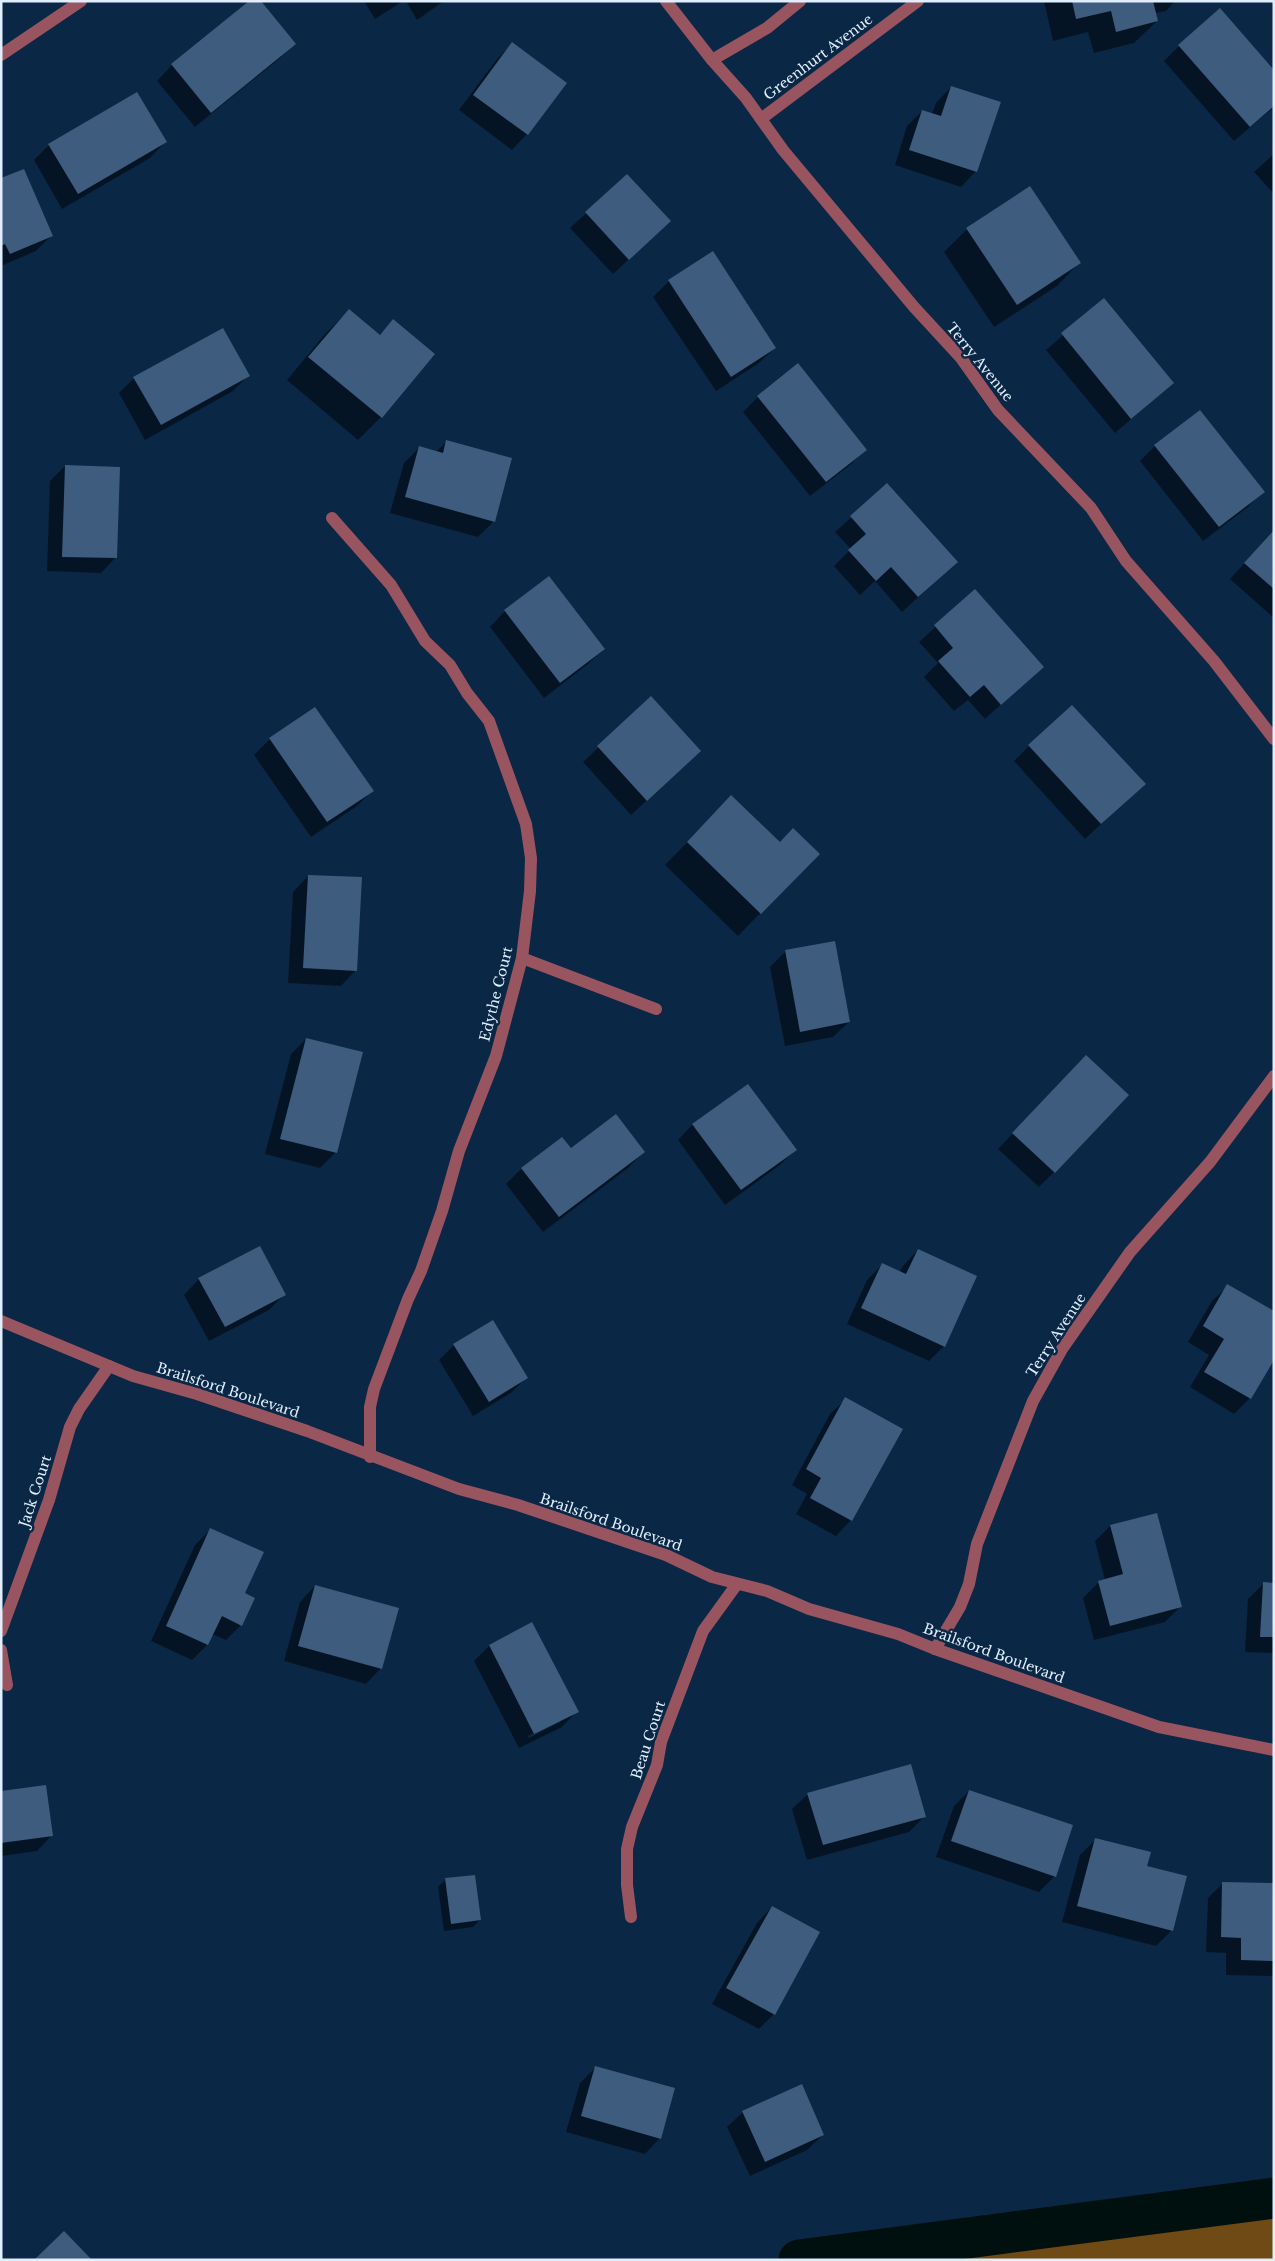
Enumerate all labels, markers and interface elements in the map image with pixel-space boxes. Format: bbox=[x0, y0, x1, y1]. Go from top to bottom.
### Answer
street label: Greenhurt Avenue bbox=[760, 10, 876, 104]
street label: Terry Avenue bbox=[943, 319, 1017, 405]
street label: Edythe Court bbox=[476, 944, 517, 1043]
street label: Terry Avenue bbox=[1022, 1290, 1090, 1380]
street label: Brailsford Boulevard bbox=[154, 1358, 302, 1422]
street label: Jack Court bbox=[14, 1452, 55, 1531]
street label: Brailsford Boulevard bbox=[537, 1489, 685, 1555]
street label: Brailsford Boulevard bbox=[921, 1619, 1068, 1687]
street label: Beau Court bbox=[627, 1698, 669, 1782]

